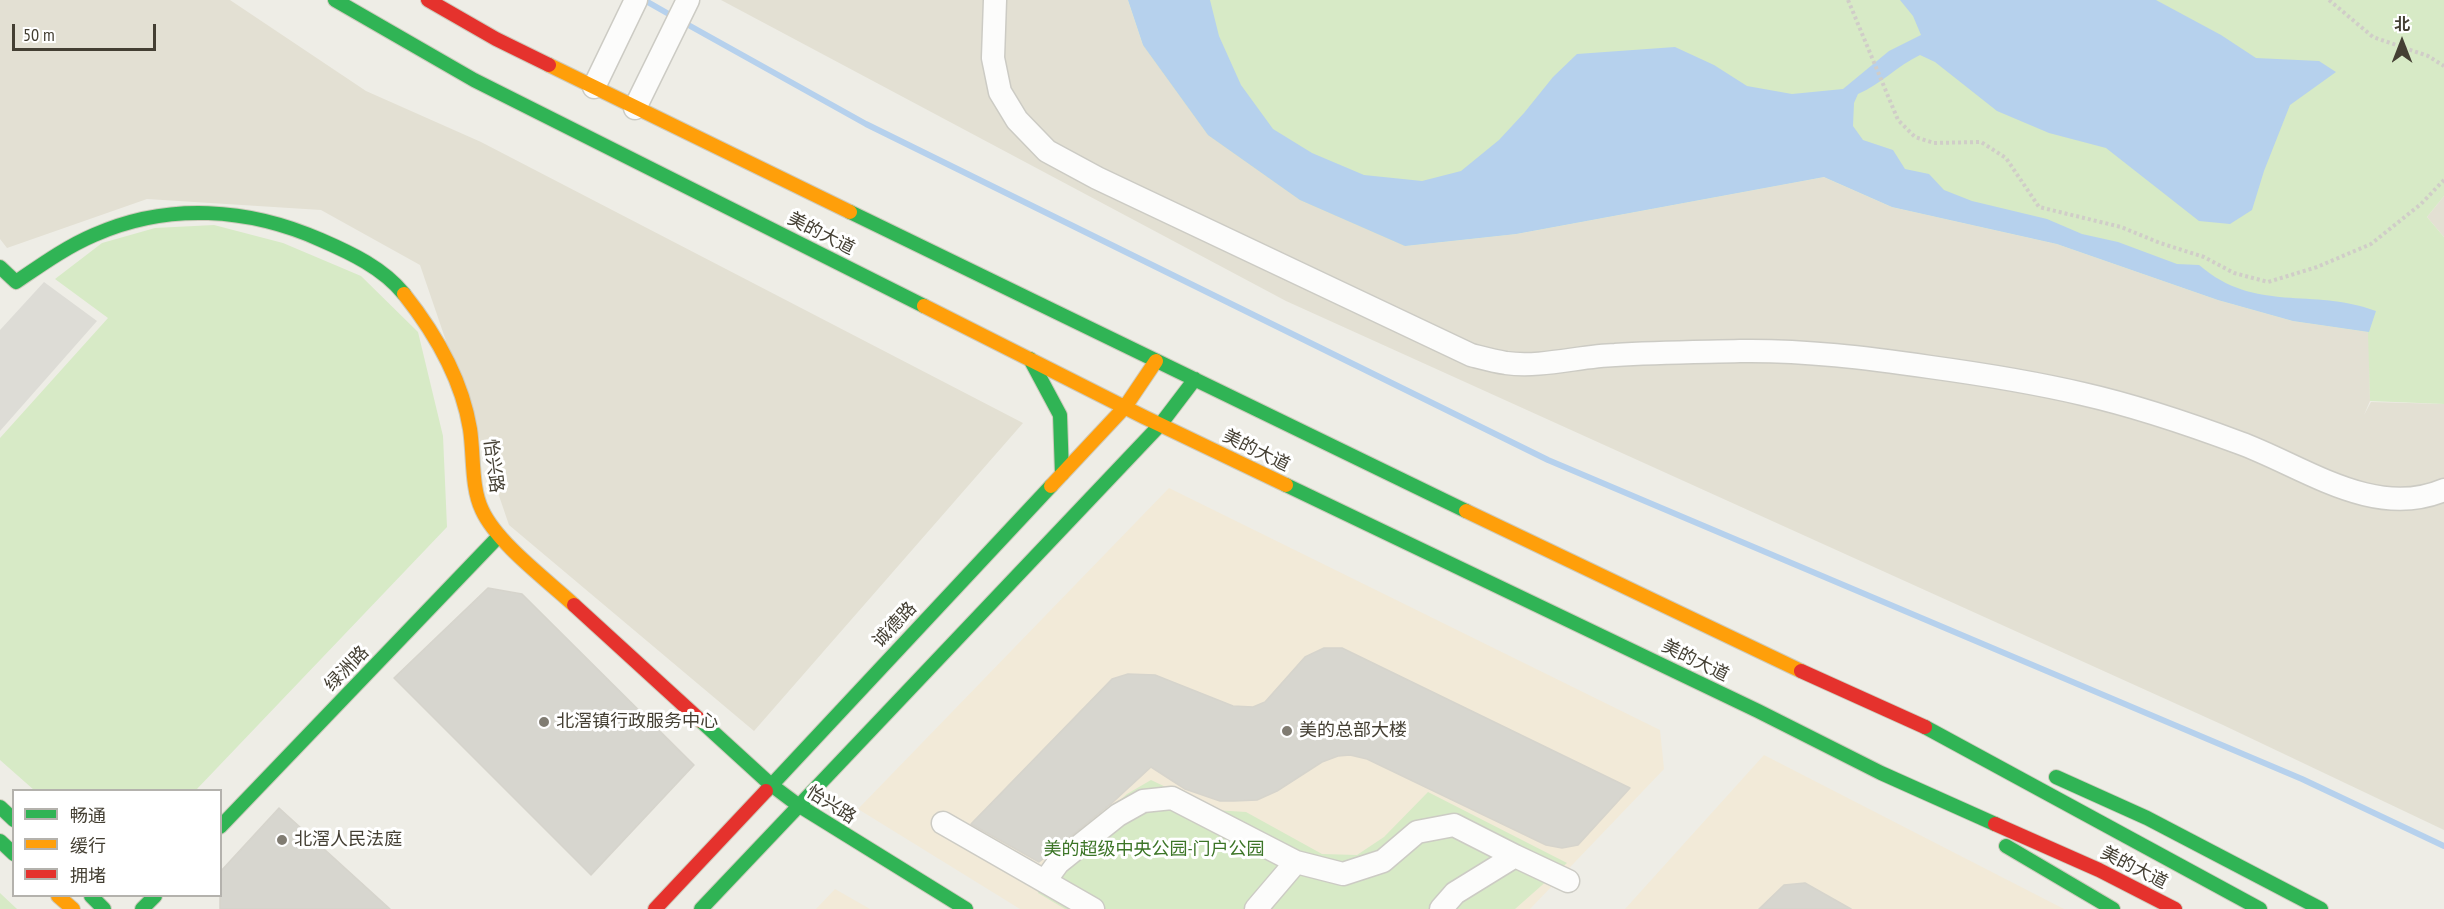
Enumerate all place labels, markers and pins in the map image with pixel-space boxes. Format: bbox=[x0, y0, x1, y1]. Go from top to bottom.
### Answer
place label: 北滘镇行政服务中心 bbox=[556, 711, 718, 733]
marker: 北滘镇行政服务中心 bbox=[537, 715, 551, 729]
place label: 美的总部大楼 bbox=[1299, 720, 1407, 742]
marker: 美的总部大楼 bbox=[1280, 724, 1294, 738]
place label: 北滘人民法庭 bbox=[294, 829, 402, 851]
marker: 北滘人民法庭 bbox=[275, 833, 289, 847]

